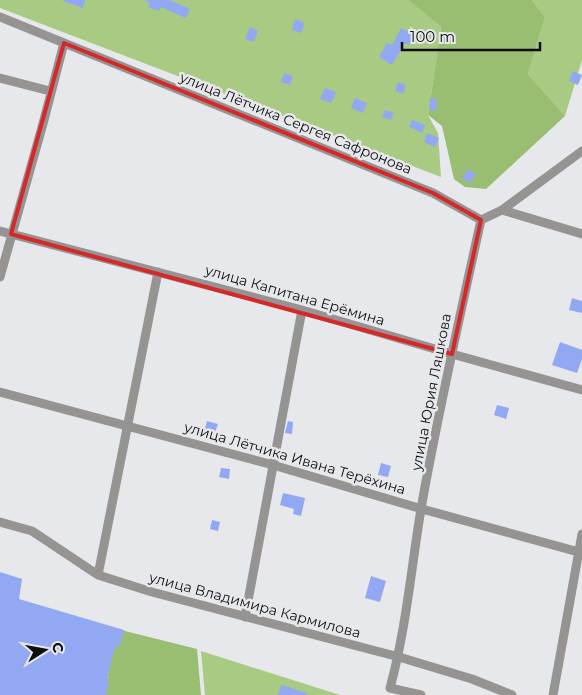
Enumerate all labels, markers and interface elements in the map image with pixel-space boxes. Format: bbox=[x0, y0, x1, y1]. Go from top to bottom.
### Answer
scale bar bbox=[402, 20, 540, 52]
text: 100 m bbox=[410, 27, 455, 46]
street label: улица Лётчика Сергея Сафронова bbox=[176, 68, 415, 178]
street label: улица Капитана Ерёмина bbox=[202, 260, 387, 329]
street label: улица Юрия Ляшкова bbox=[407, 312, 455, 473]
street label: улица Лётчика Ивана Терёхина bbox=[181, 417, 408, 498]
street label: улица Владимира Кармилова bbox=[146, 568, 363, 642]
north arrow bbox=[20, 625, 70, 675]
text: С bbox=[48, 641, 68, 654]

